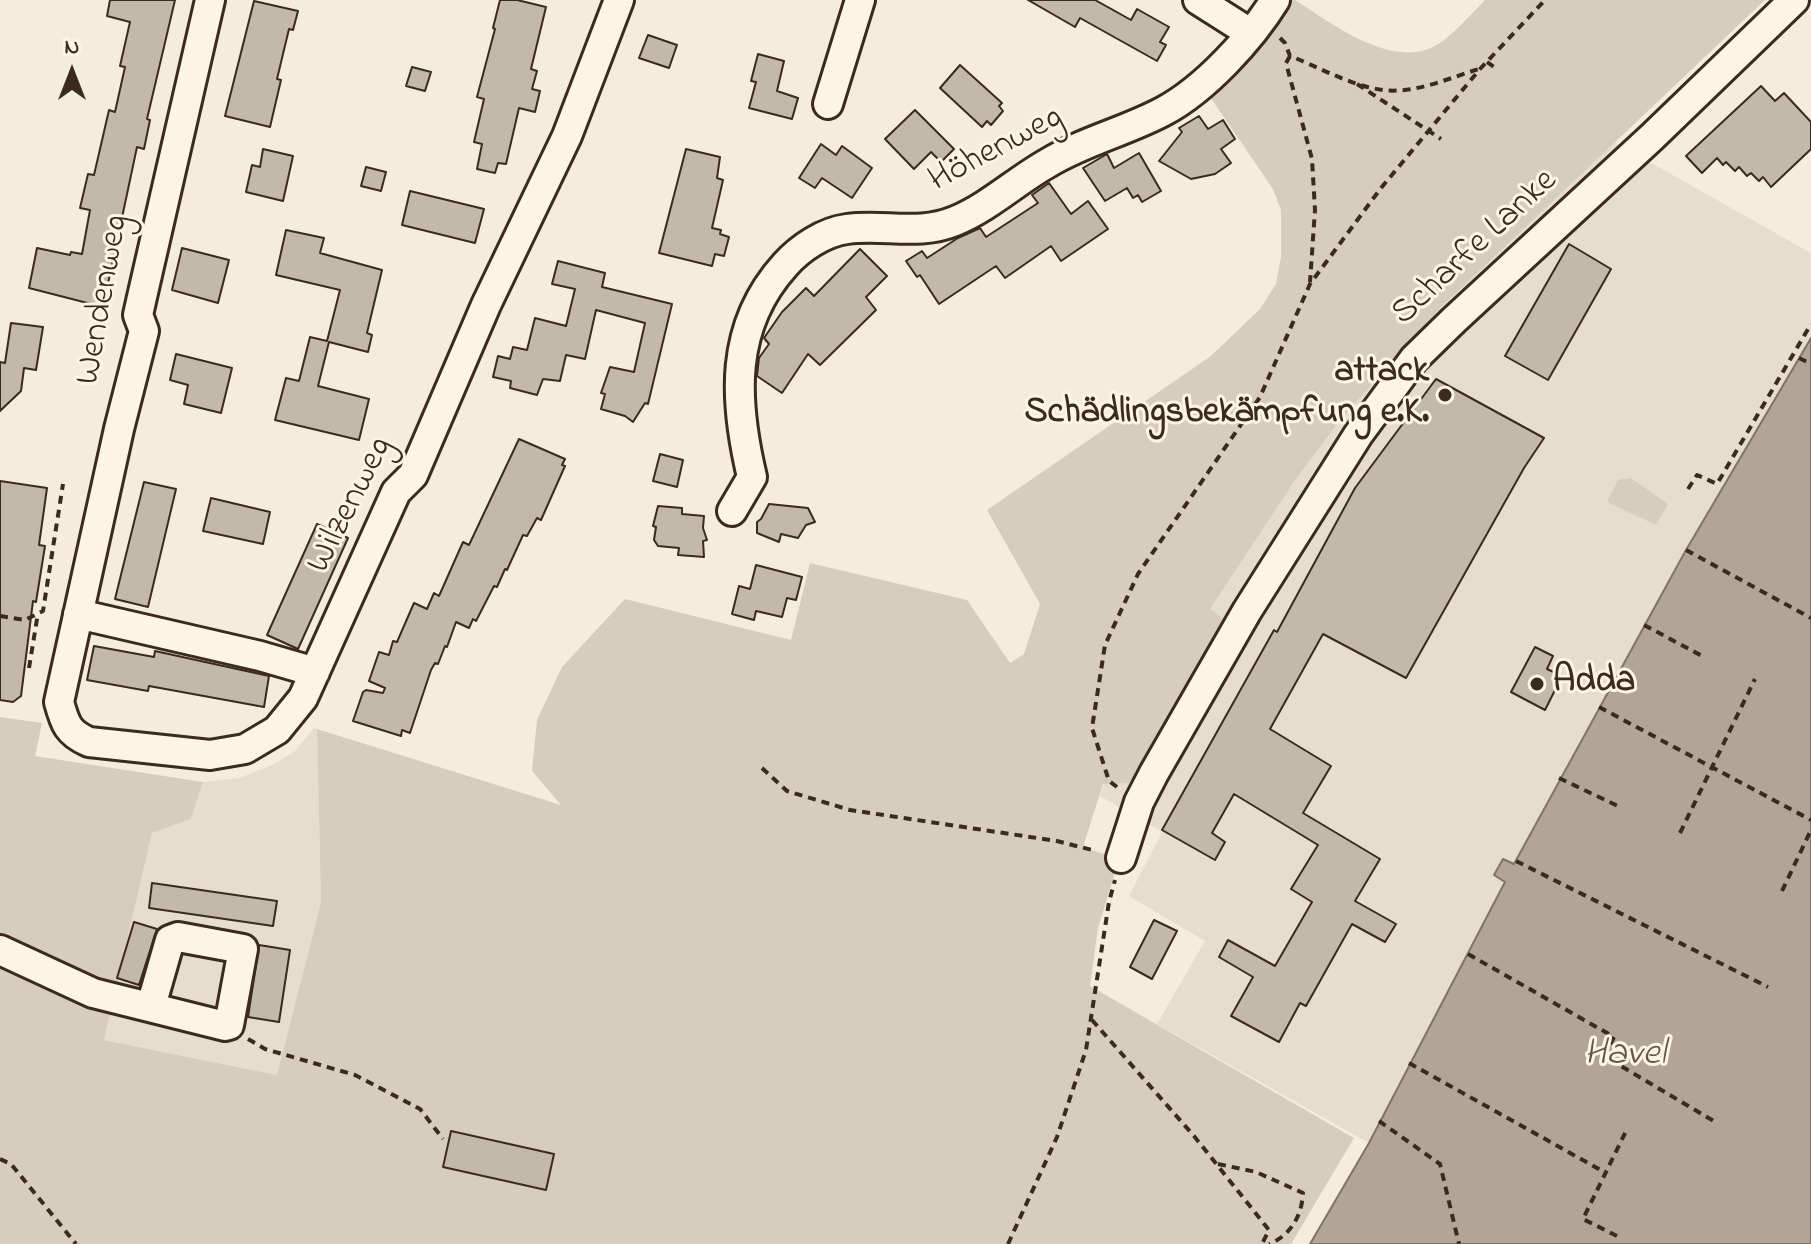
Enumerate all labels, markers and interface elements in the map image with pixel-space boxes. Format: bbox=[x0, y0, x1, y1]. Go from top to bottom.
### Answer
north arrow bbox=[32, 32, 112, 112]
text: N bbox=[65, 32, 79, 64]
street label: Höhenweg bbox=[923, 98, 1071, 204]
street label: Scharfe Lanke bbox=[1384, 161, 1568, 337]
street label: Wendenweg bbox=[69, 212, 141, 388]
place label: attack Schädlingsbekämpfung e.K. bbox=[1025, 352, 1429, 437]
marker: attack Schädlingsbekämpfung e.K. bbox=[1436, 386, 1454, 404]
street label: Wilzenweg bbox=[299, 431, 405, 581]
place label: Adda bbox=[1553, 662, 1635, 706]
marker: Adda bbox=[1528, 675, 1546, 693]
water label: Havel bbox=[1584, 1034, 1666, 1080]

